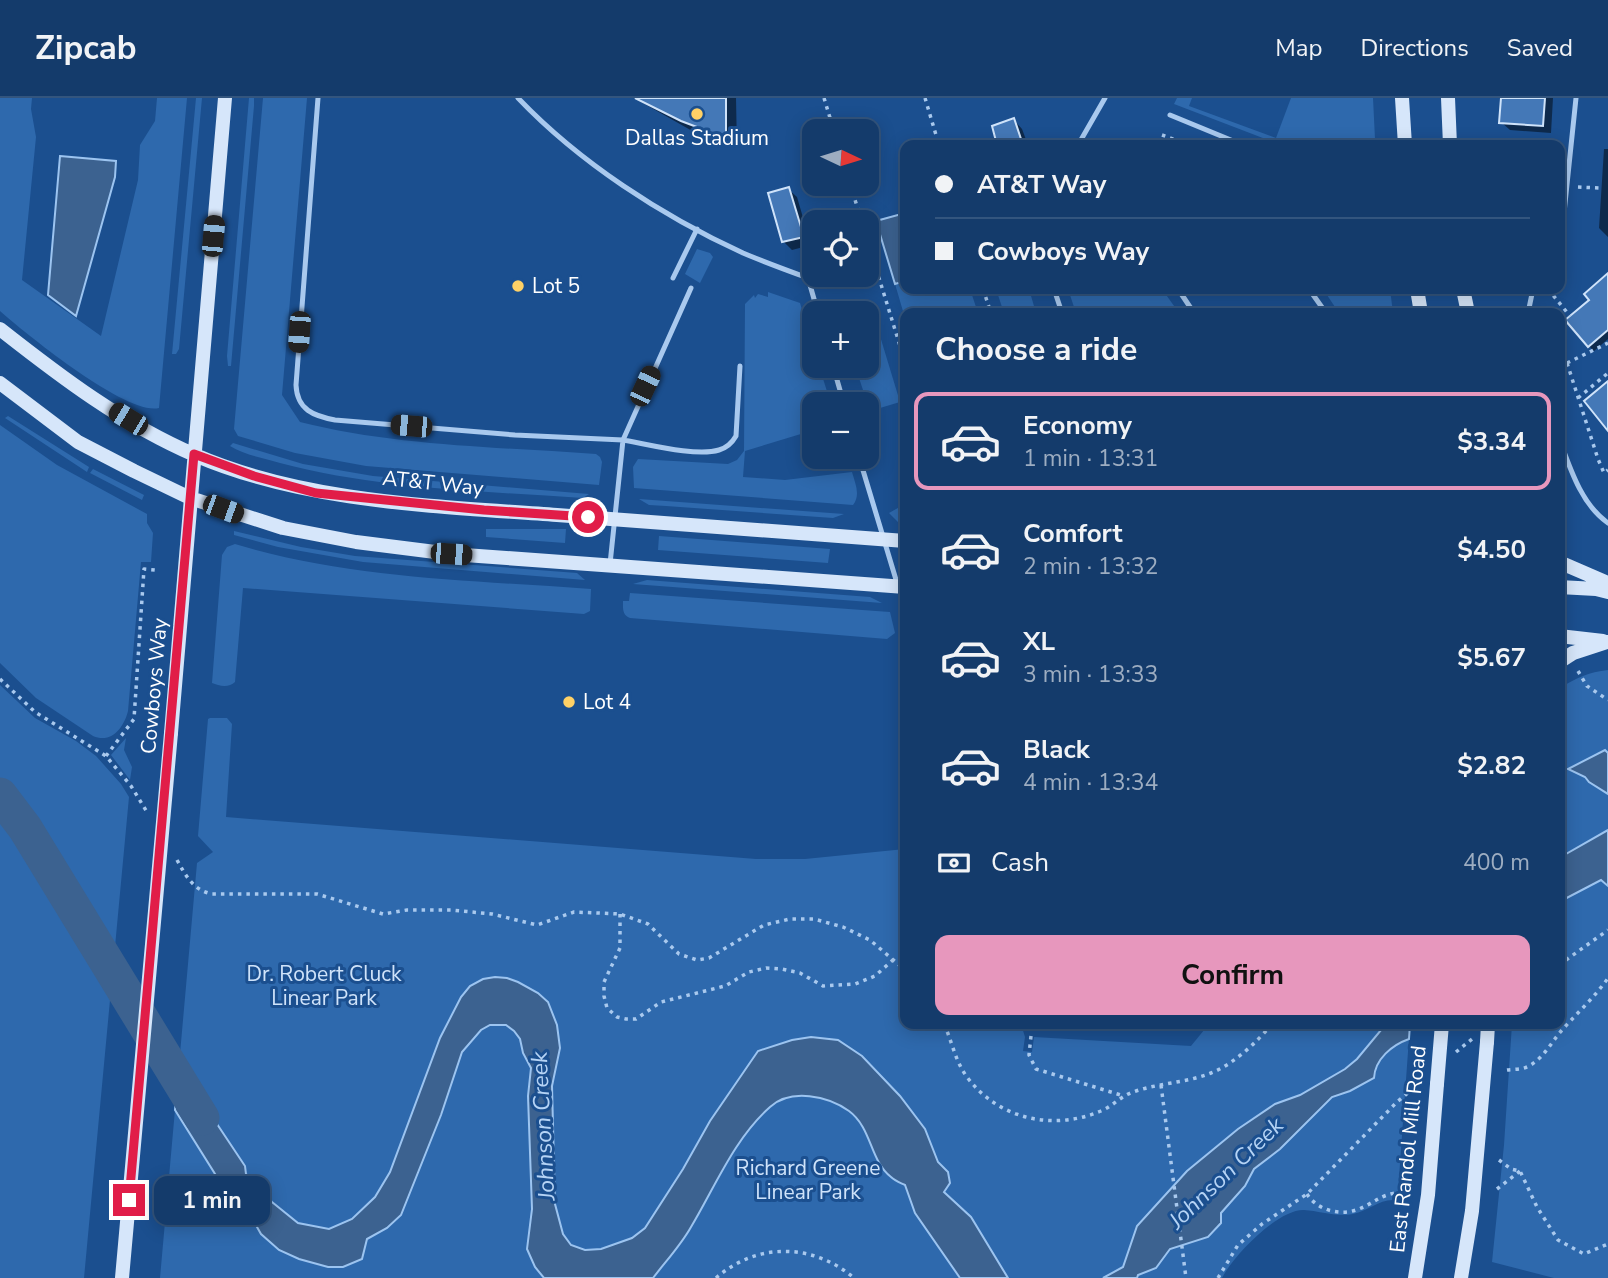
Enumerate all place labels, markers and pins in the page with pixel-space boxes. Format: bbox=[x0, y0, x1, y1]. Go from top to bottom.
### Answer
marker: Dallas Stadium bbox=[689, 106, 705, 122]
place label: Dallas Stadium bbox=[625, 124, 769, 152]
place label: Lot 5 bbox=[532, 272, 580, 300]
marker: Lot 5 bbox=[510, 278, 526, 294]
place label: Lot 4 bbox=[583, 688, 631, 716]
marker: Lot 4 bbox=[561, 694, 577, 710]

